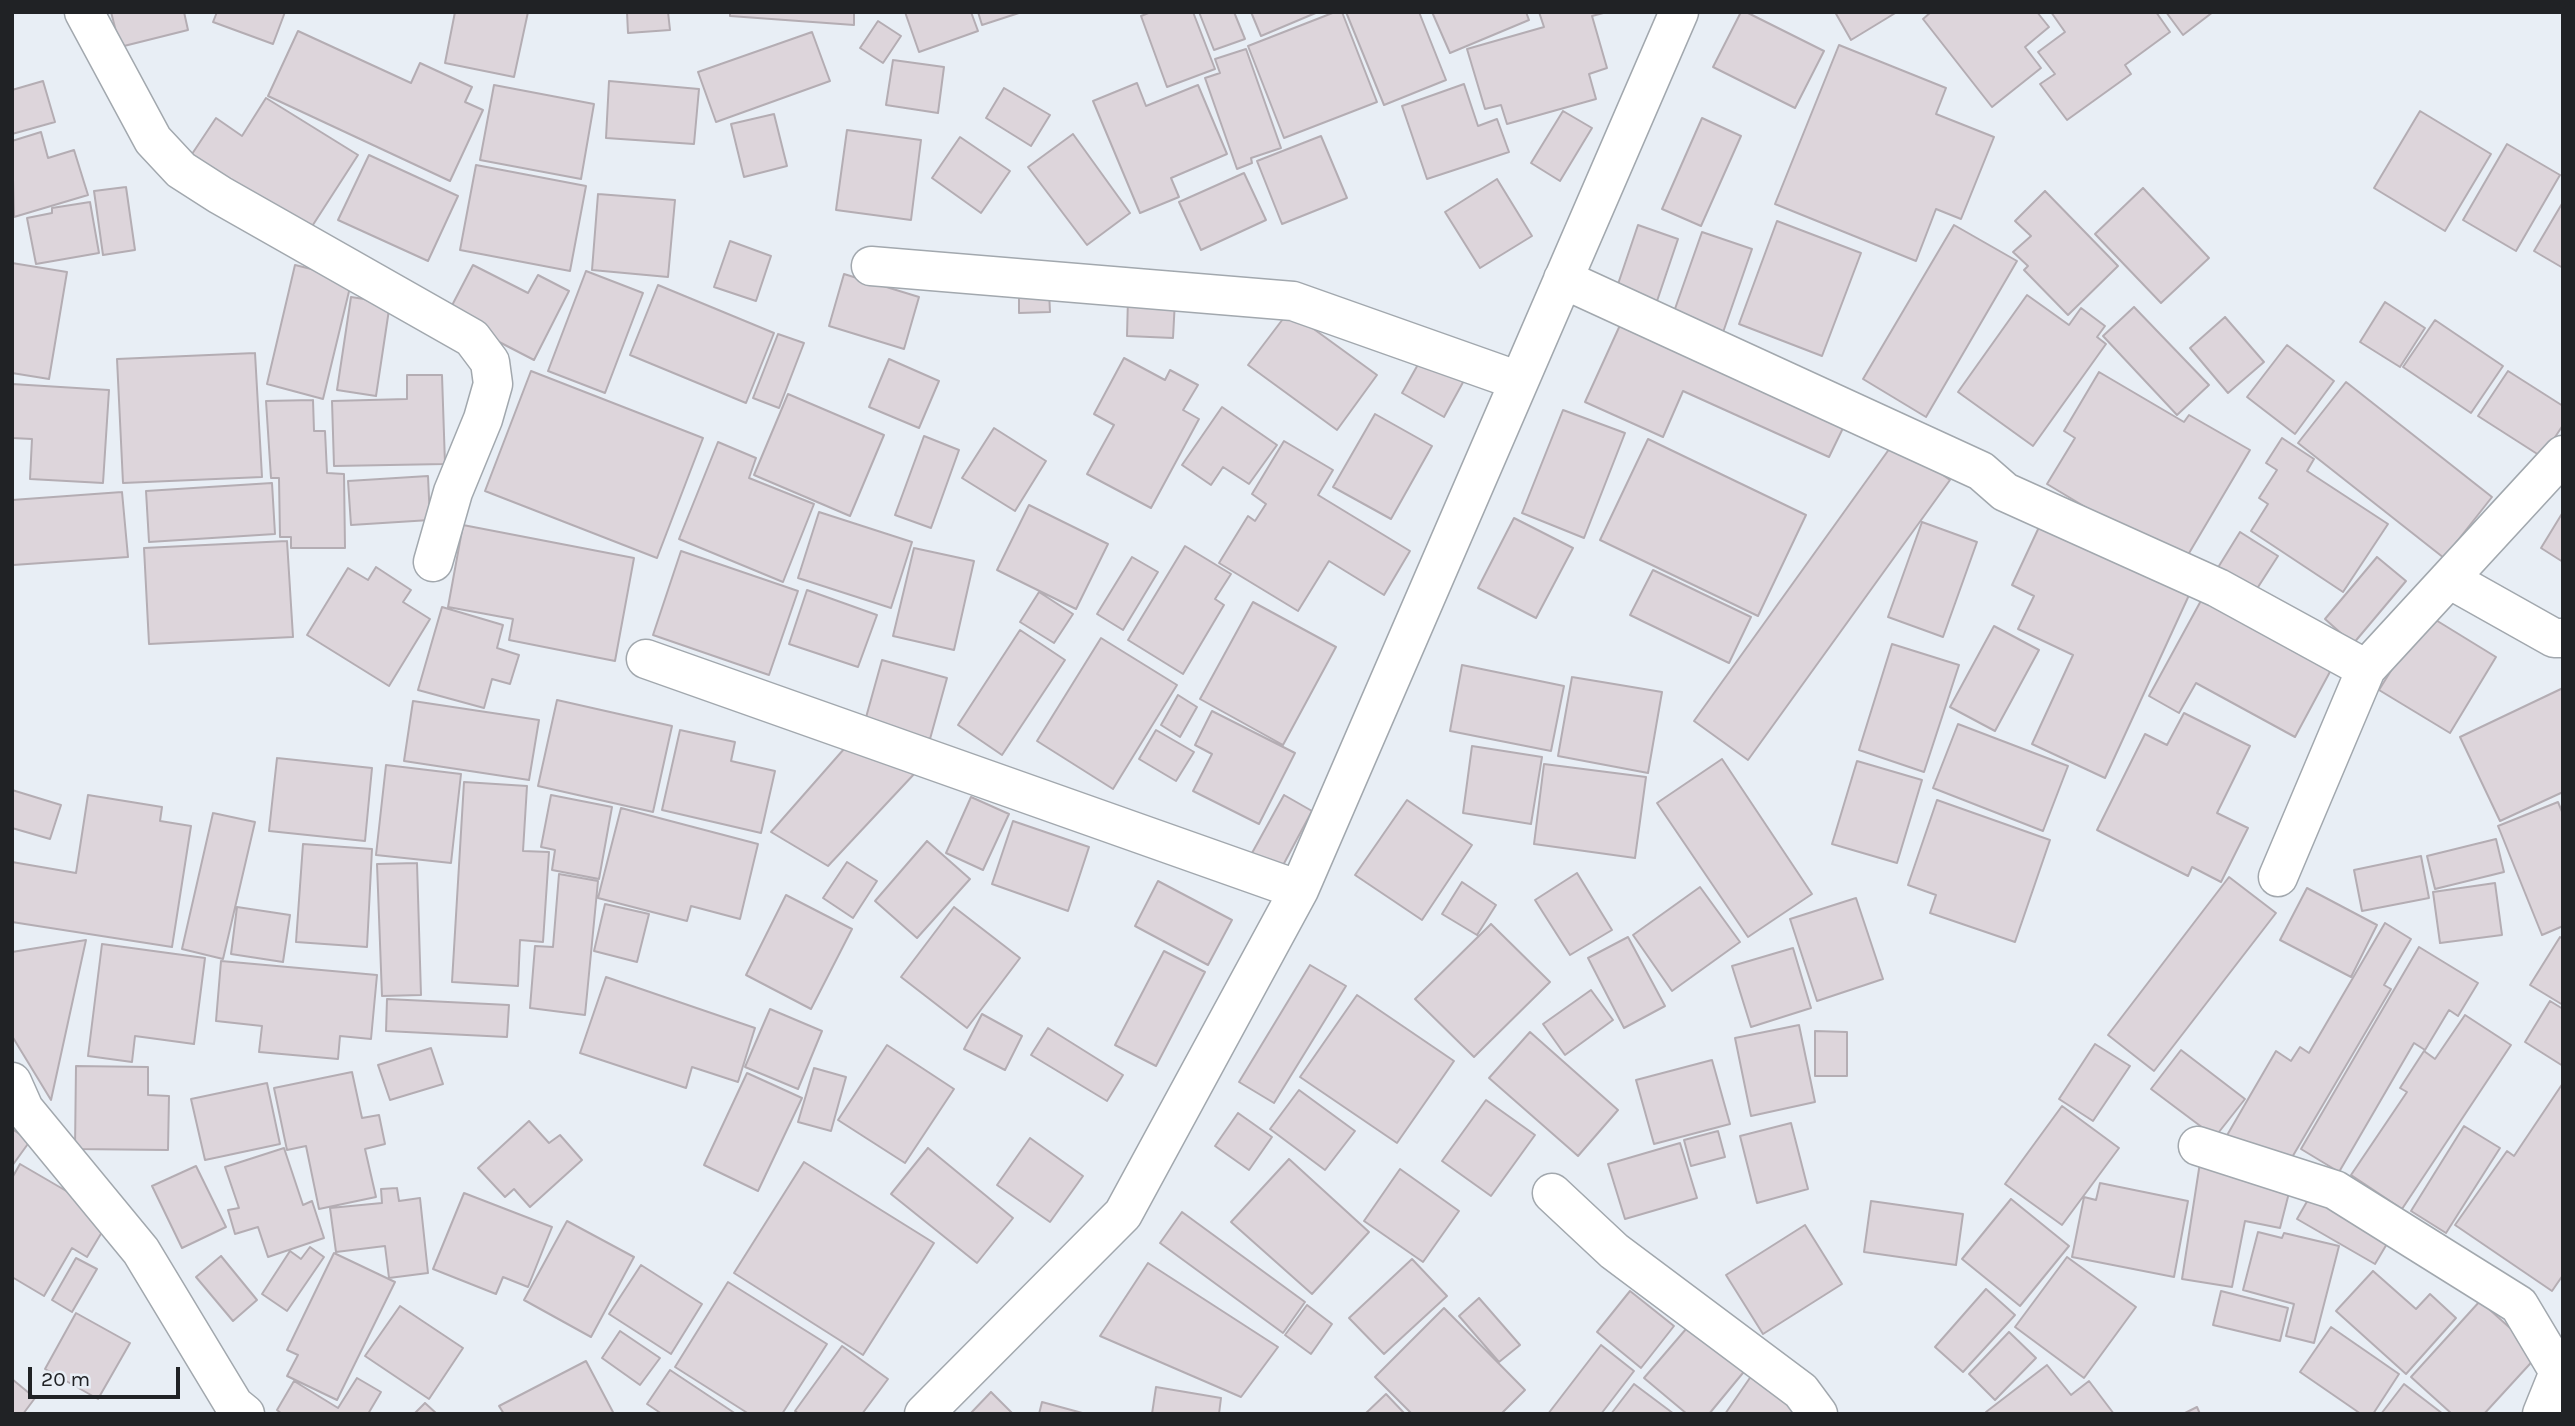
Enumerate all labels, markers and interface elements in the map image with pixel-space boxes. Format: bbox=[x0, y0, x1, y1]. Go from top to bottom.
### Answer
scale bar bbox=[32, 1352, 184, 1396]
text: 20 m bbox=[41, 1367, 90, 1391]

